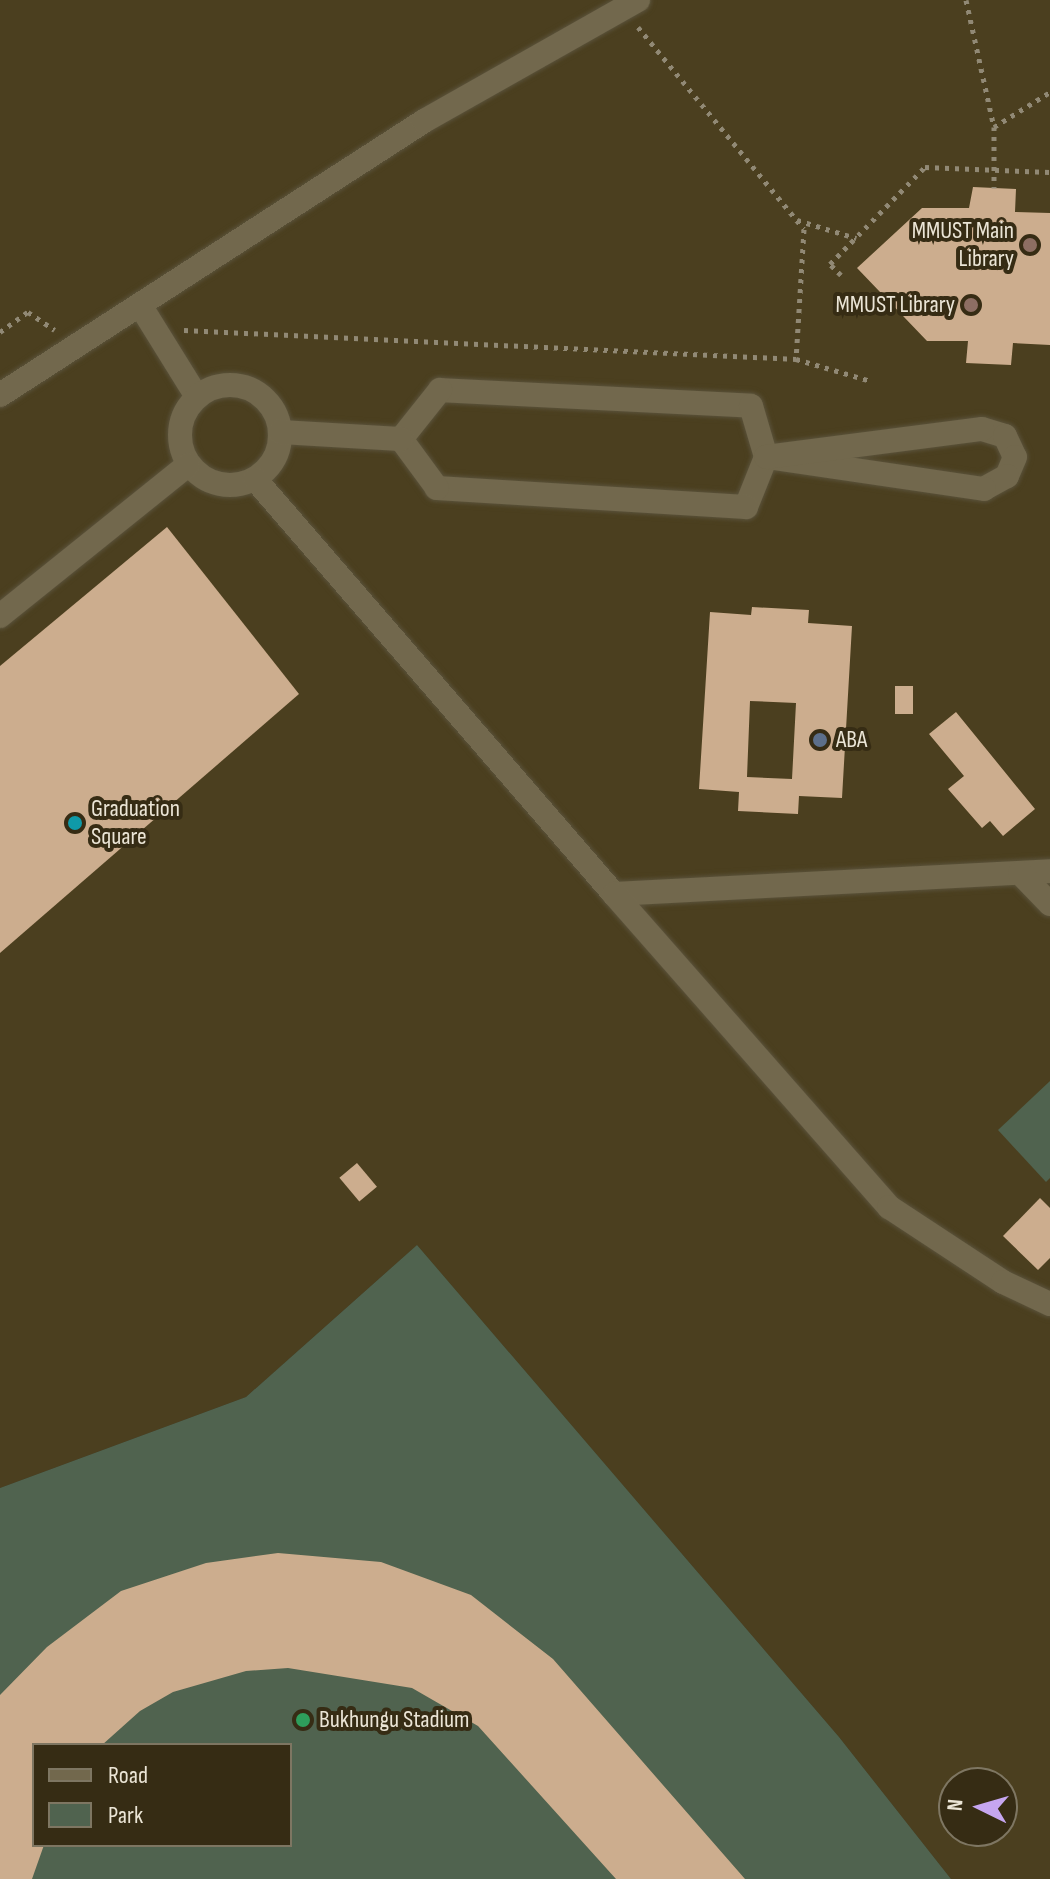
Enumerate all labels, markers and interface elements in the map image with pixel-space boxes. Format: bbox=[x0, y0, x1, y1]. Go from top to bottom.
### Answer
place label: MMUST Main Library bbox=[912, 217, 1014, 273]
marker: MMUST Main Library bbox=[1021, 236, 1039, 254]
place label: MMUST Library bbox=[836, 291, 955, 319]
marker: MMUST Library bbox=[962, 296, 980, 314]
place label: ABA bbox=[836, 726, 867, 754]
marker: ABA bbox=[811, 731, 829, 749]
place label: Graduation Square bbox=[91, 795, 180, 851]
marker: Graduation Square bbox=[66, 814, 84, 832]
place label: Bukhungu Stadium bbox=[319, 1706, 470, 1734]
marker: Bukhungu Stadium bbox=[294, 1711, 312, 1729]
legend bbox=[32, 1743, 292, 1847]
text: Road bbox=[108, 1761, 148, 1790]
north arrow bbox=[938, 1767, 1018, 1847]
text: N bbox=[942, 1798, 970, 1812]
text: Park bbox=[108, 1801, 143, 1830]

